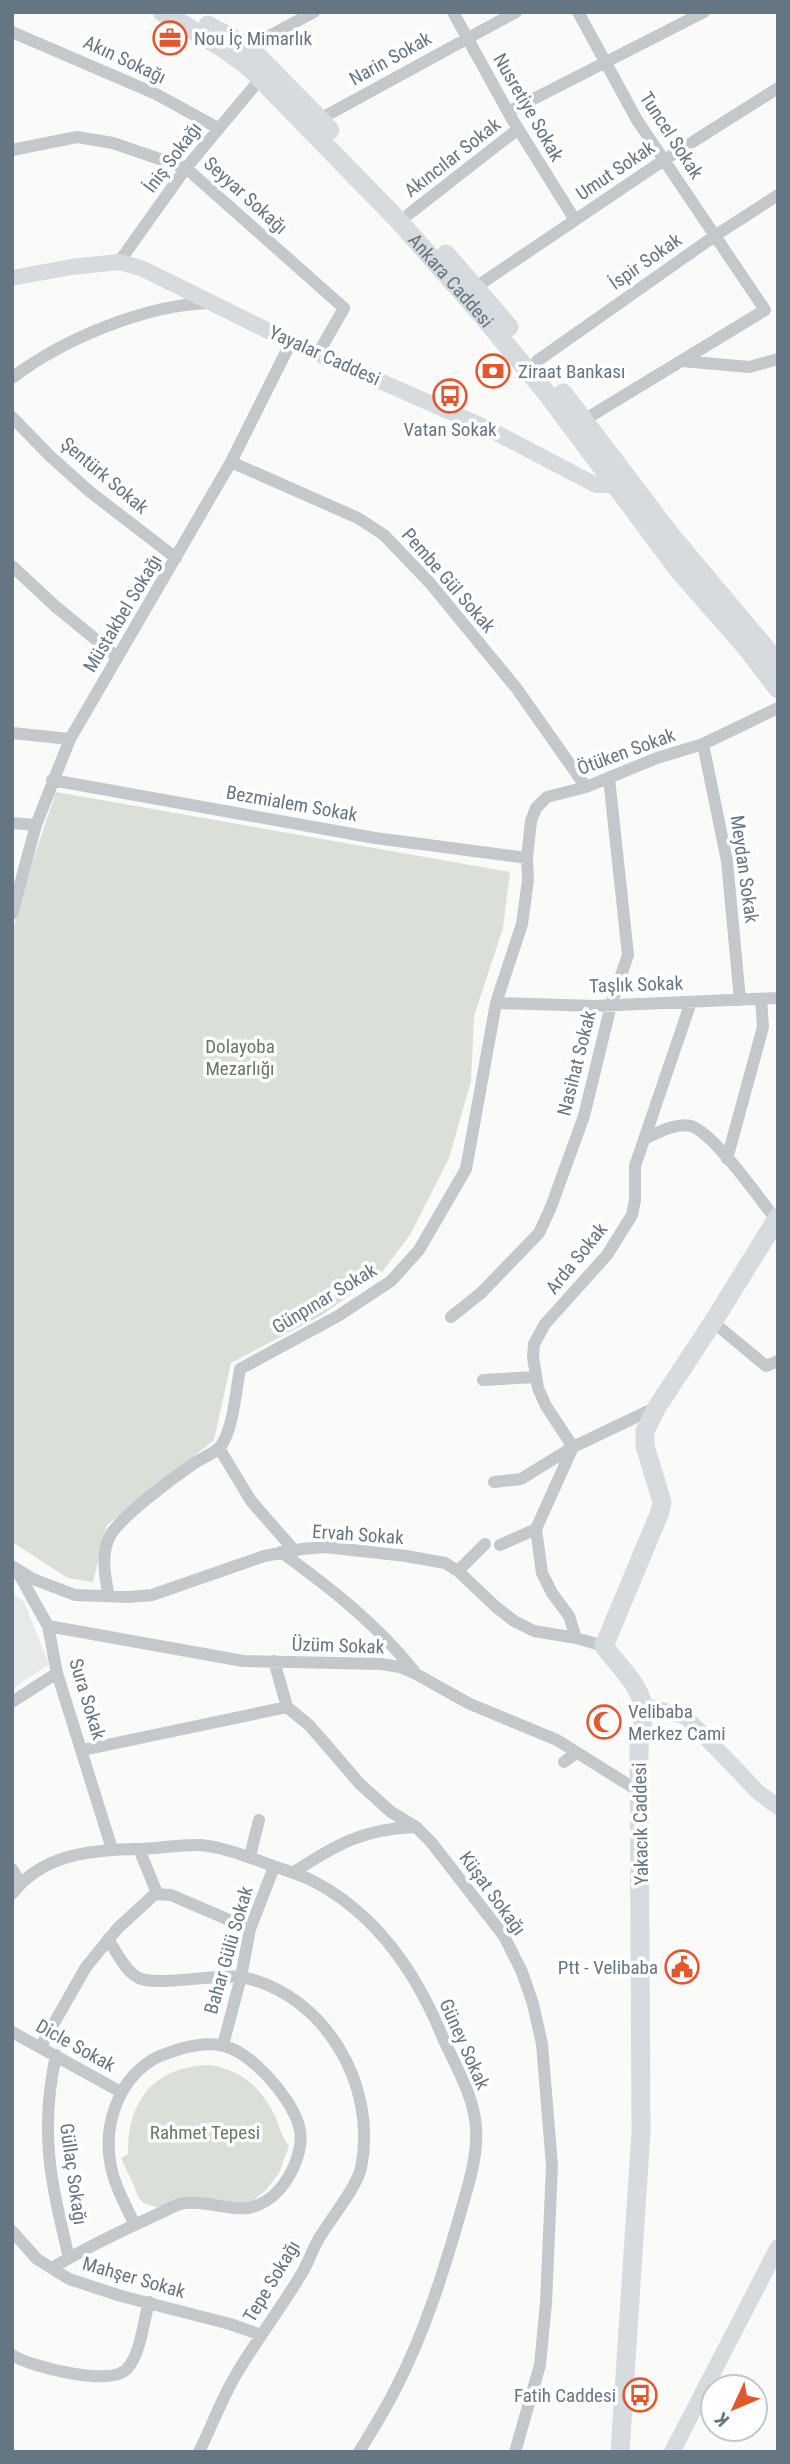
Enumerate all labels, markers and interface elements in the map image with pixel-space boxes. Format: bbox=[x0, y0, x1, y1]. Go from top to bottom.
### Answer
office icon: Nou İç Mimarlık bbox=[151, 19, 189, 57]
street label: Narin Sokak bbox=[345, 26, 436, 90]
place label: Nou İç Mimarlık bbox=[194, 27, 312, 50]
street label: Akın Sokağı bbox=[80, 30, 170, 89]
street label: Nusretiye Sokak bbox=[488, 49, 569, 166]
street label: Tuncel Sokak bbox=[635, 87, 709, 184]
street label: Akıncılar Sokak bbox=[400, 112, 505, 202]
street label: İniş Sokağı bbox=[138, 118, 206, 197]
street label: Umut Sokak bbox=[572, 136, 659, 205]
street label: Seyyar Sokağı bbox=[199, 152, 292, 239]
street label: İspir Sokak bbox=[605, 228, 686, 295]
street label: Ankara Caddesi bbox=[403, 229, 498, 332]
street label: Yayalar Caddesi bbox=[266, 321, 384, 390]
bank icon: Ziraat Bankası bbox=[474, 352, 512, 390]
place label: Ziraat Bankası bbox=[518, 360, 625, 383]
bus stop icon: Vatan Sokak bbox=[431, 377, 469, 415]
place label: Vatan Sokak bbox=[403, 418, 497, 441]
street label: Şentürk Sokak bbox=[56, 432, 153, 519]
street label: Pembe Gül Sokak bbox=[397, 523, 501, 638]
street label: Müstakbel Sokağı bbox=[78, 550, 167, 676]
street label: Ötüken Sokak bbox=[574, 723, 679, 780]
street label: Bezmialem Sokak bbox=[224, 781, 360, 826]
street label: Meydan Sokak bbox=[726, 814, 764, 925]
street label: Taşlık Sokak bbox=[589, 971, 684, 998]
street label: Nasihat Sokak bbox=[552, 1008, 601, 1118]
park label: Dolayoba Mezarlığı bbox=[205, 1035, 275, 1080]
street label: Arda Sokak bbox=[541, 1218, 612, 1299]
street label: Günpınar Sokak bbox=[268, 1258, 381, 1339]
street label: Ervah Sokak bbox=[311, 1520, 405, 1549]
street label: Üzüm Sokak bbox=[291, 1632, 385, 1659]
street label: Sura Sokak bbox=[64, 1656, 111, 1743]
place label: Velibaba Merkez Cami bbox=[628, 1700, 726, 1745]
mosque icon: Velibaba Merkez Cami bbox=[585, 1703, 623, 1741]
street label: Yakacık Caddesi bbox=[628, 1762, 653, 1886]
street label: Küşat Sokağı bbox=[454, 1847, 531, 1940]
street label: Bahar Gülü Sokak bbox=[199, 1883, 258, 2017]
public building icon: Ptt - Velibaba bbox=[663, 1948, 701, 1986]
place label: Ptt - Velibaba bbox=[558, 1956, 658, 1979]
street label: Güney Sokak bbox=[434, 1996, 495, 2093]
street label: Dicle Sokak bbox=[32, 2014, 120, 2077]
park label: Rahmet Tepesi bbox=[150, 2121, 260, 2144]
street label: Güllaç Sokağı bbox=[55, 2122, 92, 2226]
street label: Tepe Sokağı bbox=[238, 2236, 305, 2326]
street label: Mahşer Sokak bbox=[80, 2252, 188, 2303]
north arrow bbox=[699, 2373, 769, 2443]
bus stop icon: Fatih Caddesi bbox=[621, 2376, 659, 2414]
place label: Fatih Caddesi bbox=[514, 2384, 616, 2407]
text: K bbox=[710, 2407, 734, 2431]

